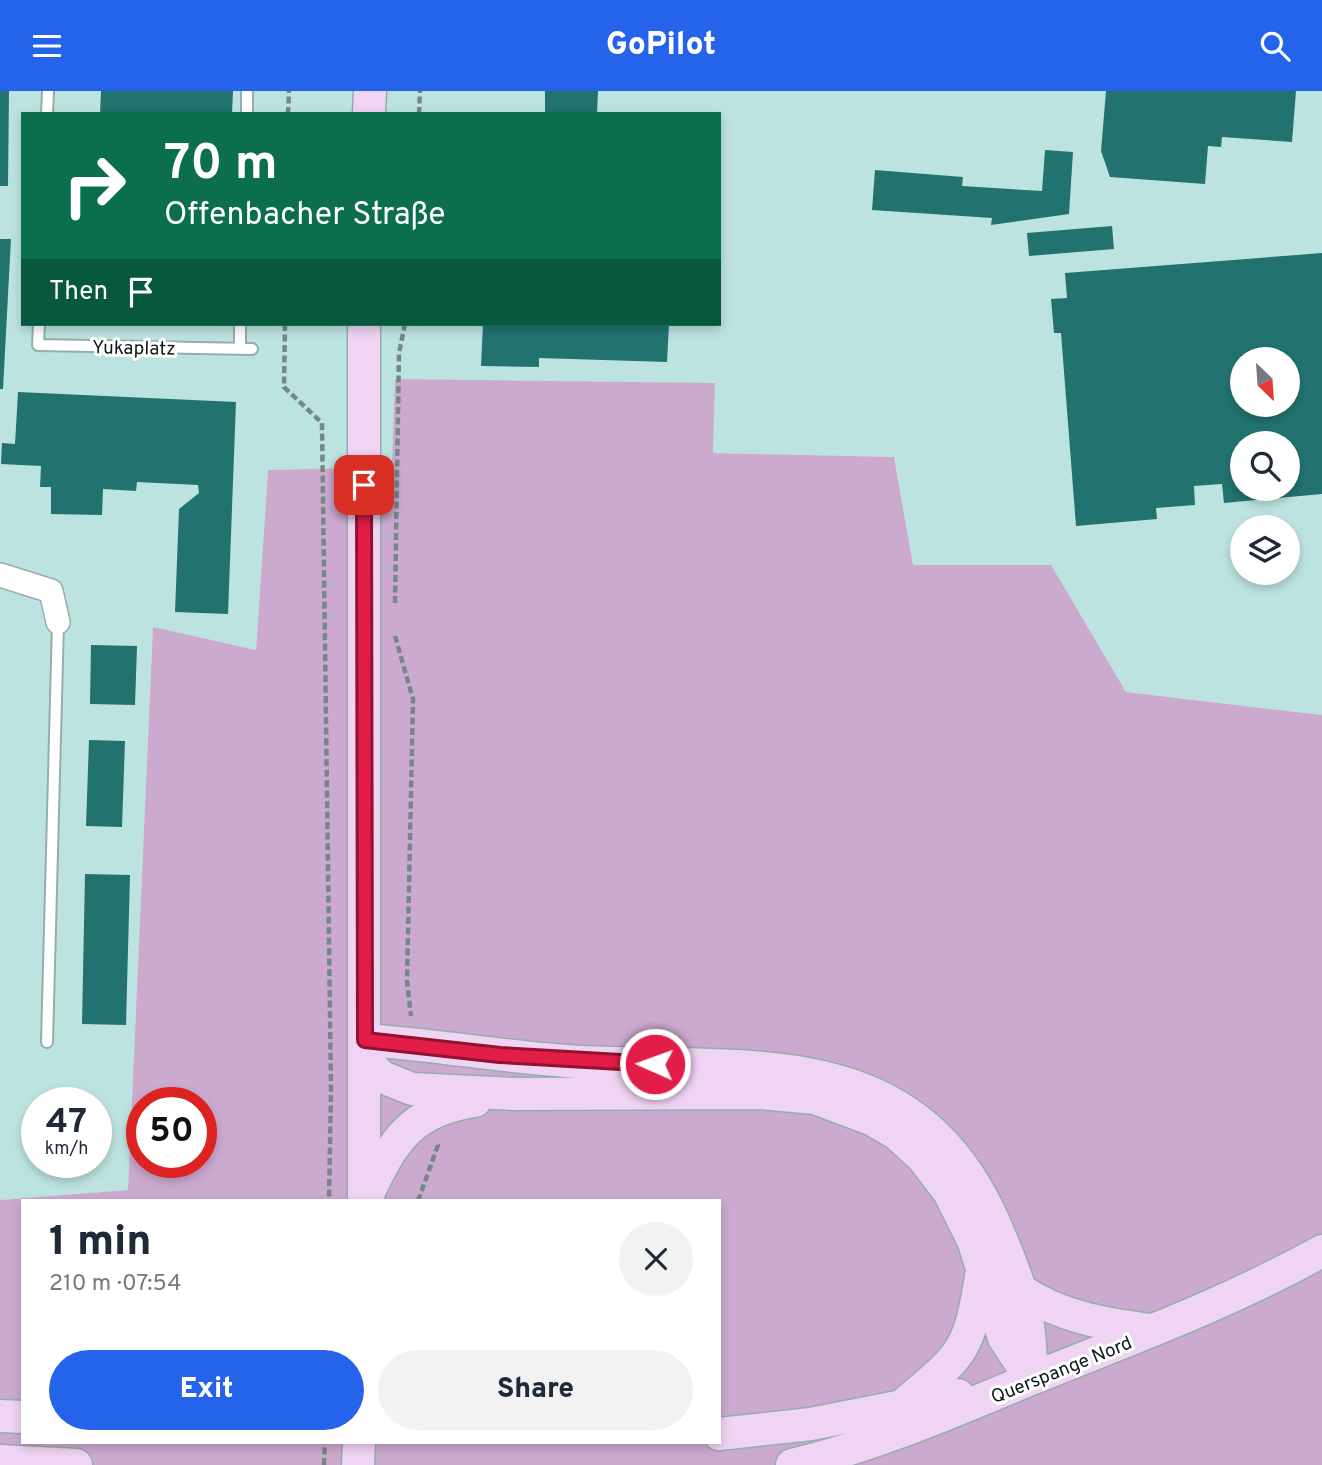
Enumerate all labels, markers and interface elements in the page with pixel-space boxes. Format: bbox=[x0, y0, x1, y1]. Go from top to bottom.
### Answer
text: GoPilot bbox=[606, 26, 716, 66]
icon: menu bbox=[28, 27, 66, 65]
icon: search bbox=[1256, 27, 1294, 65]
text: 70 m bbox=[164, 135, 278, 197]
icon: right bbox=[49, 140, 140, 231]
text: Offenbacher Straße bbox=[164, 196, 445, 236]
icon: arrive bbox=[122, 273, 160, 311]
text: Then bbox=[49, 276, 108, 309]
street label: Yukaplatz bbox=[92, 336, 176, 362]
north arrow bbox=[1230, 347, 1300, 417]
map controls bbox=[1230, 347, 1300, 585]
button: search bbox=[1230, 431, 1300, 501]
pin bbox=[334, 455, 394, 515]
icon: arrive bbox=[345, 466, 383, 504]
button: layers bbox=[1230, 515, 1300, 585]
position arrow bbox=[618, 1027, 692, 1101]
speed limit sign: 50 bbox=[126, 1087, 217, 1178]
text: 47 bbox=[46, 1101, 87, 1145]
text: km/h bbox=[45, 1138, 88, 1161]
text: 1 min bbox=[49, 1217, 152, 1270]
button: close bbox=[619, 1222, 693, 1296]
text: 210 m · 07:54 bbox=[49, 1270, 181, 1299]
street label: Querspange Nord bbox=[988, 1332, 1136, 1410]
button: Exit bbox=[49, 1350, 364, 1430]
button: Share bbox=[378, 1350, 693, 1430]

